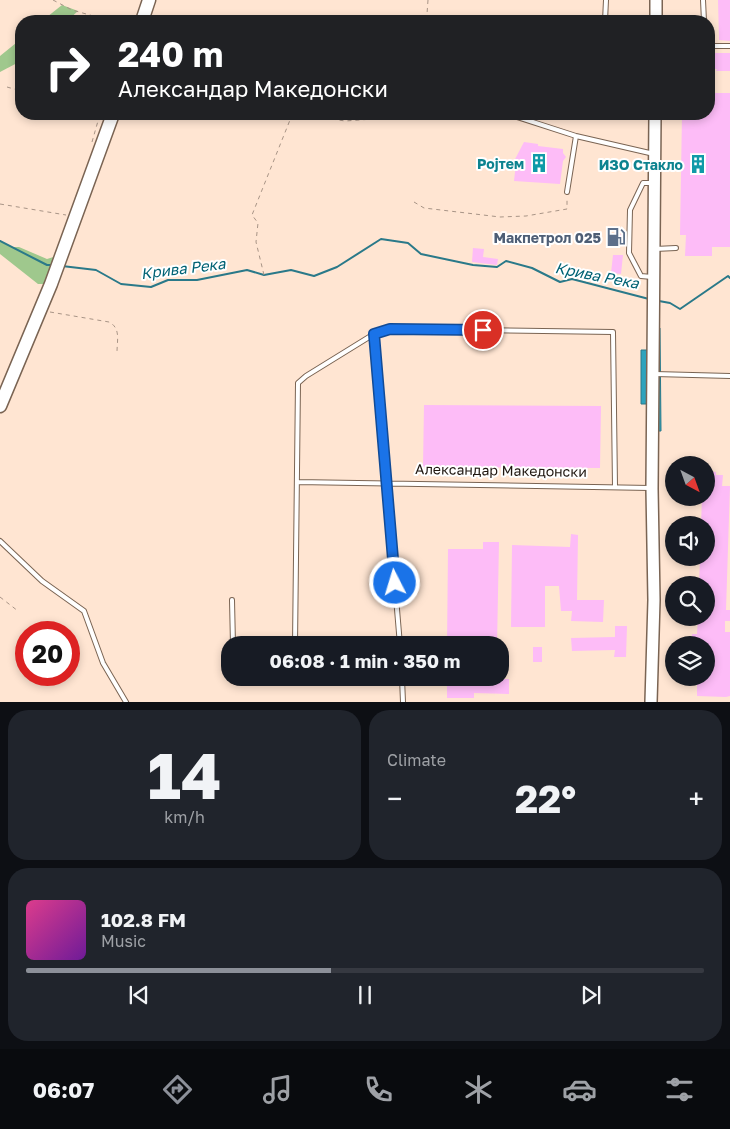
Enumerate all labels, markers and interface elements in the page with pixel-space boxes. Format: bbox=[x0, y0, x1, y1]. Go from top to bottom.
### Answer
text: 240 m bbox=[118, 33, 223, 75]
icon: right bbox=[35, 35, 100, 100]
text: Александар Македонски bbox=[118, 75, 388, 102]
building icon: Ројтем bbox=[528, 152, 550, 174]
building icon: ИЗО Стакло bbox=[687, 153, 709, 175]
place label: Ројтем bbox=[477, 155, 524, 172]
place label: ИЗО Стакло bbox=[599, 156, 683, 173]
fuel station icon: Макпетрол 025 bbox=[605, 226, 627, 248]
place label: Макпетрол 025 bbox=[494, 229, 601, 246]
water label: Крива Река bbox=[140, 254, 227, 282]
water label: Крива Река bbox=[554, 258, 641, 292]
pin bbox=[462, 309, 504, 351]
icon: arrive bbox=[469, 316, 497, 344]
north arrow bbox=[665, 456, 715, 506]
map controls bbox=[665, 456, 715, 686]
street label: Александар Македонски bbox=[415, 460, 587, 480]
button: sound bbox=[665, 516, 715, 566]
position arrow bbox=[368, 556, 420, 608]
button: search bbox=[665, 576, 715, 626]
speed limit sign: 20 bbox=[15, 621, 80, 686]
button: layers bbox=[665, 636, 715, 686]
text: 06:08 · 1 min · 350 m bbox=[270, 649, 460, 672]
text: 14 bbox=[147, 735, 222, 813]
text: Climate bbox=[387, 750, 446, 770]
text: 22° bbox=[515, 776, 576, 821]
text: − bbox=[387, 782, 402, 815]
text: + bbox=[689, 782, 704, 815]
text: km/h bbox=[164, 807, 205, 827]
text: 102.8 FM bbox=[101, 908, 186, 931]
text: Music bbox=[101, 931, 146, 951]
icon: previous bbox=[125, 981, 153, 1009]
icon: pause bbox=[351, 981, 379, 1009]
icon: next bbox=[577, 981, 605, 1009]
icon: directions bbox=[160, 1072, 195, 1107]
icon: music bbox=[260, 1072, 295, 1107]
icon: phone bbox=[361, 1072, 396, 1107]
icon: climate bbox=[461, 1072, 496, 1107]
icon: car bbox=[562, 1072, 597, 1107]
icon: filters bbox=[662, 1072, 697, 1107]
text: 06:07 bbox=[33, 1076, 94, 1103]

